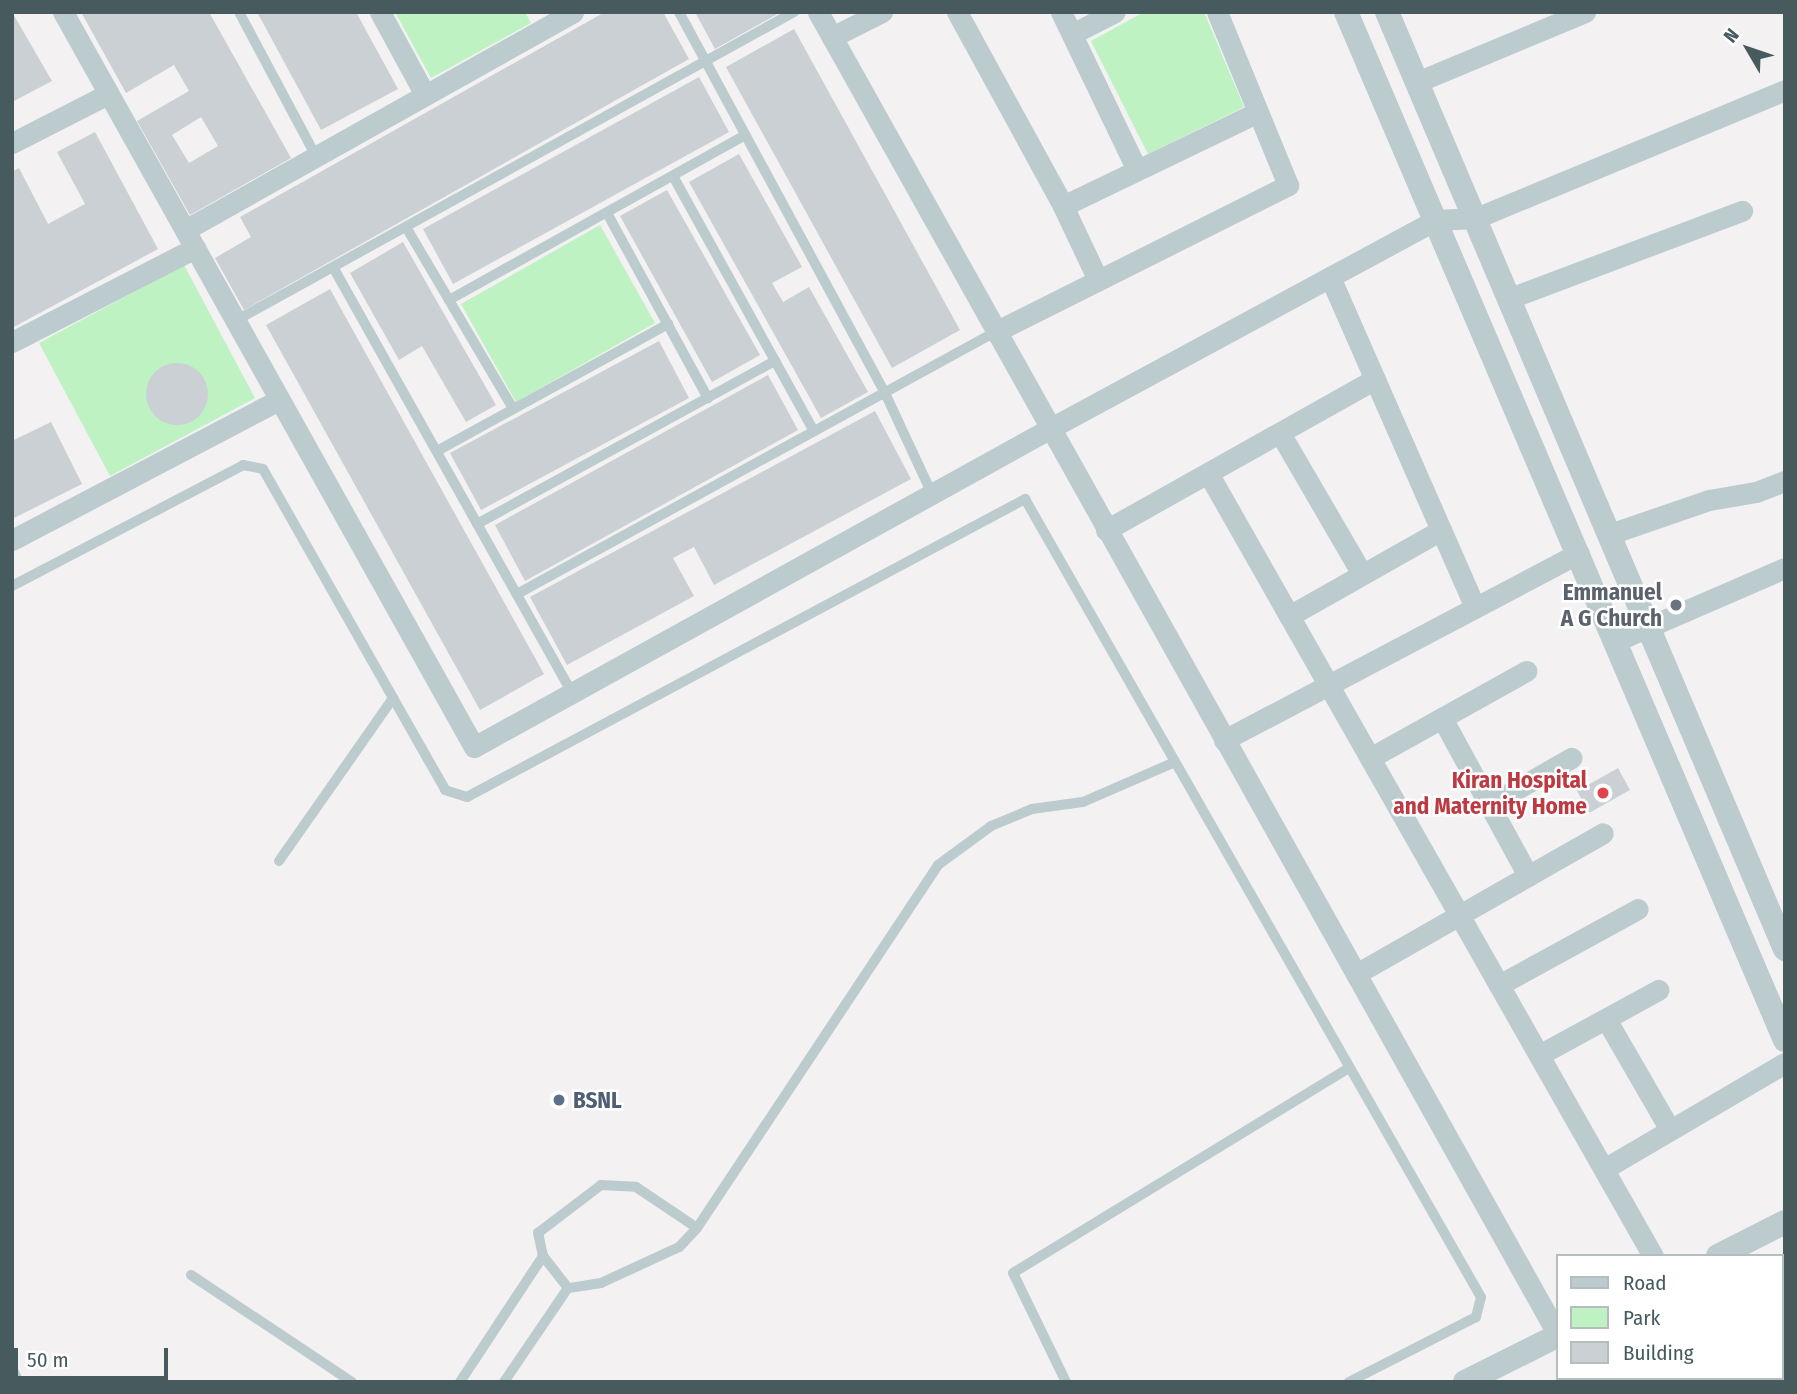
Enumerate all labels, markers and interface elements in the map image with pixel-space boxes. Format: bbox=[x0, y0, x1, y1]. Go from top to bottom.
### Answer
north arrow bbox=[1713, 14, 1783, 84]
text: N bbox=[1719, 24, 1744, 47]
place label: Emmanuel A G Church bbox=[1561, 578, 1662, 632]
marker: Emmanuel A G Church bbox=[1668, 597, 1684, 613]
place label: Kiran Hospital and Maternity Home bbox=[1393, 766, 1587, 820]
marker: Kiran Hospital and Maternity Home bbox=[1593, 783, 1613, 803]
place label: BSNL bbox=[573, 1086, 622, 1114]
marker: BSNL bbox=[551, 1092, 567, 1108]
legend bbox=[1556, 1254, 1783, 1380]
text: Road bbox=[1623, 1270, 1667, 1296]
text: Park bbox=[1623, 1305, 1660, 1331]
scale bar bbox=[18, 1334, 172, 1378]
text: Building bbox=[1623, 1340, 1694, 1366]
text: 50 m bbox=[27, 1347, 69, 1373]

